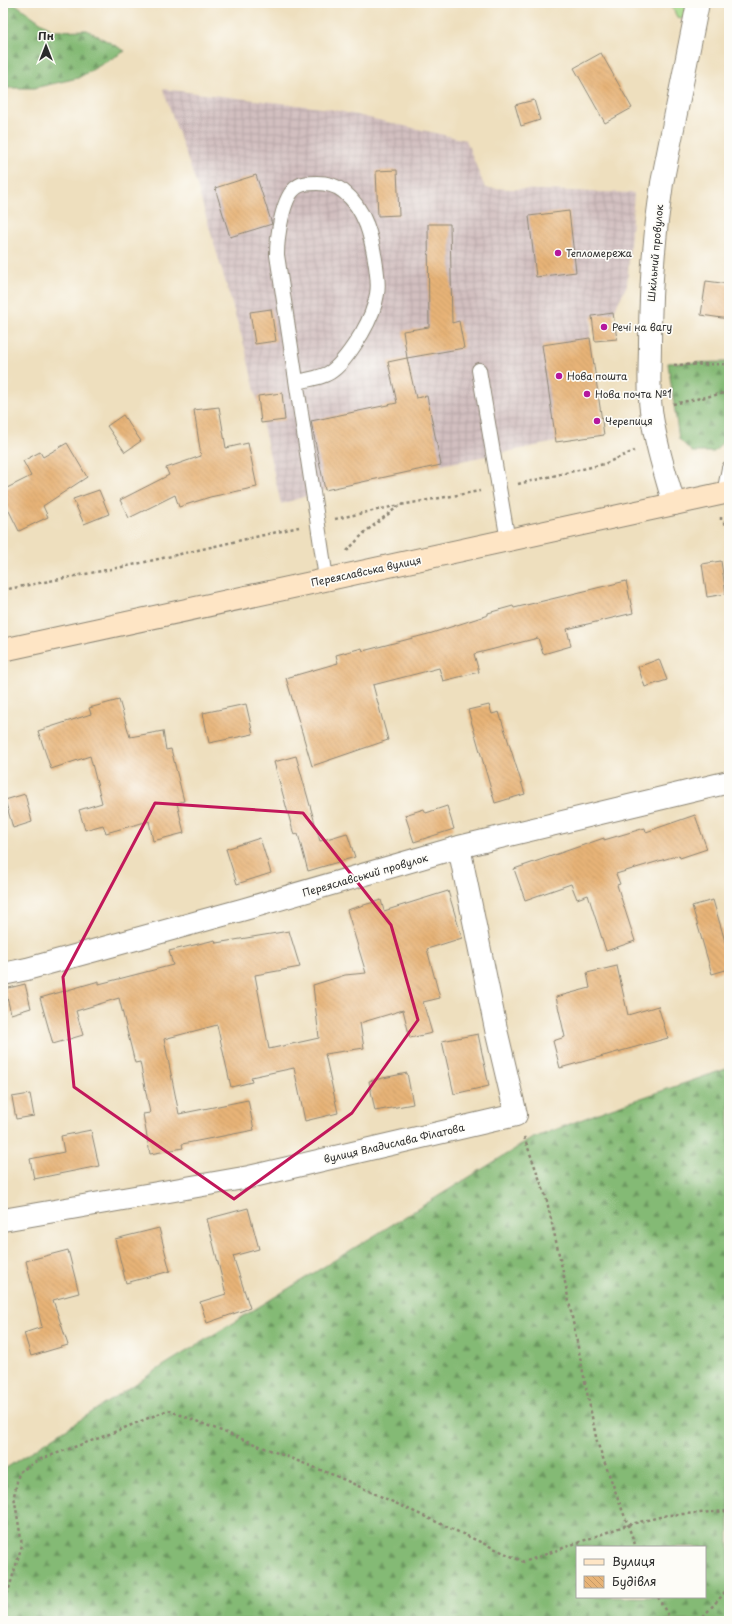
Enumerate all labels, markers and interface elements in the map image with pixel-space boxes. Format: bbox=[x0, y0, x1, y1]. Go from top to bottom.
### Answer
north arrow bbox=[26, 26, 66, 66]
text: Пн bbox=[38, 27, 54, 44]
street label: Шкільний провулок bbox=[643, 204, 667, 302]
place label: Тепломережа bbox=[566, 245, 633, 260]
marker: Тепломережа bbox=[553, 248, 563, 258]
place label: Речі на вагу bbox=[612, 319, 672, 334]
marker: Речі на вагу bbox=[599, 322, 609, 332]
place label: Нова пошта bbox=[567, 368, 628, 383]
marker: Нова пошта bbox=[554, 371, 564, 381]
place label: Нова почта №1 bbox=[595, 386, 672, 401]
marker: Нова почта №1 bbox=[582, 389, 592, 399]
place label: Черепиця bbox=[605, 413, 653, 428]
marker: Черепиця bbox=[592, 416, 602, 426]
street label: Переяславська вулиця bbox=[309, 552, 422, 590]
street label: Переяславський провулок bbox=[300, 849, 430, 901]
street label: вулиця Владислава Філатова bbox=[322, 1119, 466, 1166]
legend bbox=[576, 1546, 706, 1598]
text: Вулиця bbox=[612, 1552, 655, 1570]
text: Будівля bbox=[612, 1572, 657, 1590]

